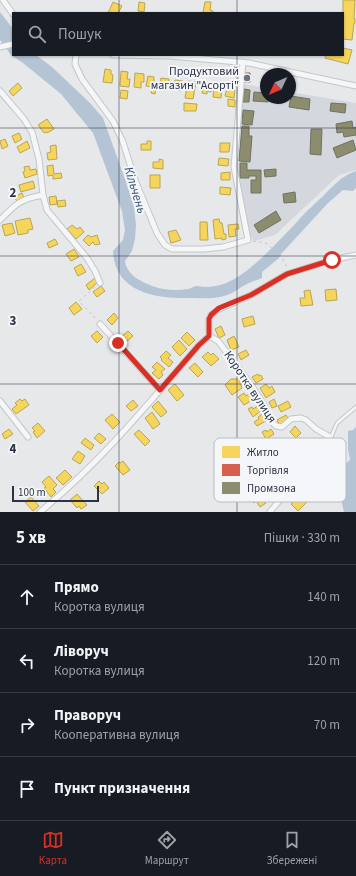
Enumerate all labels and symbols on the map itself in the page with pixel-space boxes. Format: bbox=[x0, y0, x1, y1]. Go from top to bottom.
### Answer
place label: Продуктовий магазин "Асорті" bbox=[151, 63, 239, 94]
north arrow bbox=[260, 68, 296, 104]
marker: Продуктовий магазин "Асорті" bbox=[242, 73, 252, 83]
water label: Кільчень bbox=[119, 164, 151, 216]
text: 2 bbox=[10, 184, 17, 202]
route start bbox=[323, 251, 341, 269]
text: 3 bbox=[10, 312, 17, 330]
route end bbox=[109, 334, 127, 352]
street label: Коротка вулиця bbox=[220, 348, 280, 426]
legend bbox=[214, 438, 346, 502]
text: 4 bbox=[10, 440, 17, 458]
text: Житло bbox=[247, 445, 279, 460]
text: Торгівля bbox=[247, 463, 289, 478]
text: Промзона bbox=[247, 481, 296, 496]
scale bar bbox=[12, 484, 99, 503]

